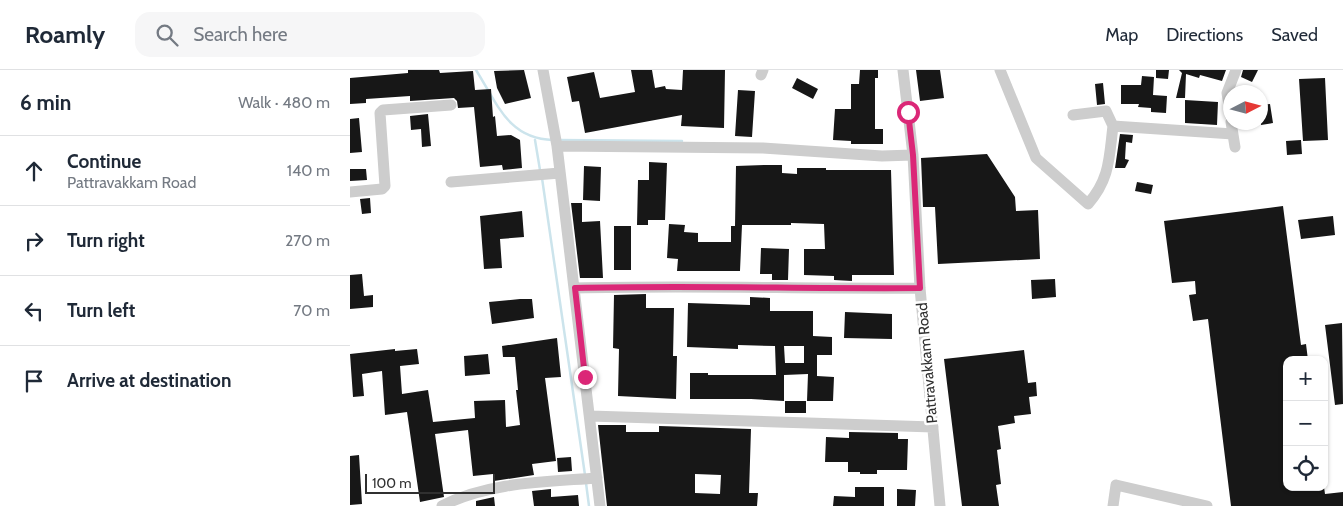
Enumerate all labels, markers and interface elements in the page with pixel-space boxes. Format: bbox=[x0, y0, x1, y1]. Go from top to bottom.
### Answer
search box bbox=[135, 12, 485, 57]
text: Roamly bbox=[25, 20, 105, 49]
icon: search bbox=[153, 21, 181, 49]
text: Search here bbox=[193, 23, 288, 46]
text: Map bbox=[1105, 24, 1138, 46]
text: Directions bbox=[1166, 24, 1243, 46]
text: Saved bbox=[1271, 24, 1318, 46]
north arrow bbox=[1223, 85, 1268, 130]
text: 6 min bbox=[20, 90, 71, 115]
text: Walk · 480 m bbox=[238, 93, 330, 112]
route start bbox=[897, 101, 920, 124]
text: Continue bbox=[67, 150, 141, 173]
icon: ahead bbox=[20, 157, 48, 185]
text: 140 m bbox=[287, 161, 330, 180]
text: Pattravakkam Road bbox=[67, 173, 196, 192]
icon: right bbox=[20, 227, 48, 255]
text: Turn right bbox=[67, 229, 145, 252]
text: 270 m bbox=[285, 231, 330, 250]
icon: left bbox=[20, 297, 48, 325]
text: Turn left bbox=[67, 299, 135, 322]
text: 70 m bbox=[293, 301, 330, 320]
street label: Pattravakkam Road bbox=[913, 302, 941, 424]
map controls bbox=[1283, 356, 1328, 491]
button: + bbox=[1283, 356, 1328, 401]
route end bbox=[574, 366, 597, 389]
icon: arrive bbox=[20, 367, 48, 395]
text: Arrive at destination bbox=[67, 369, 231, 392]
button: − bbox=[1283, 401, 1328, 446]
button: locate bbox=[1283, 446, 1328, 491]
scale bar bbox=[365, 471, 495, 494]
text: 100 m bbox=[372, 474, 412, 492]

